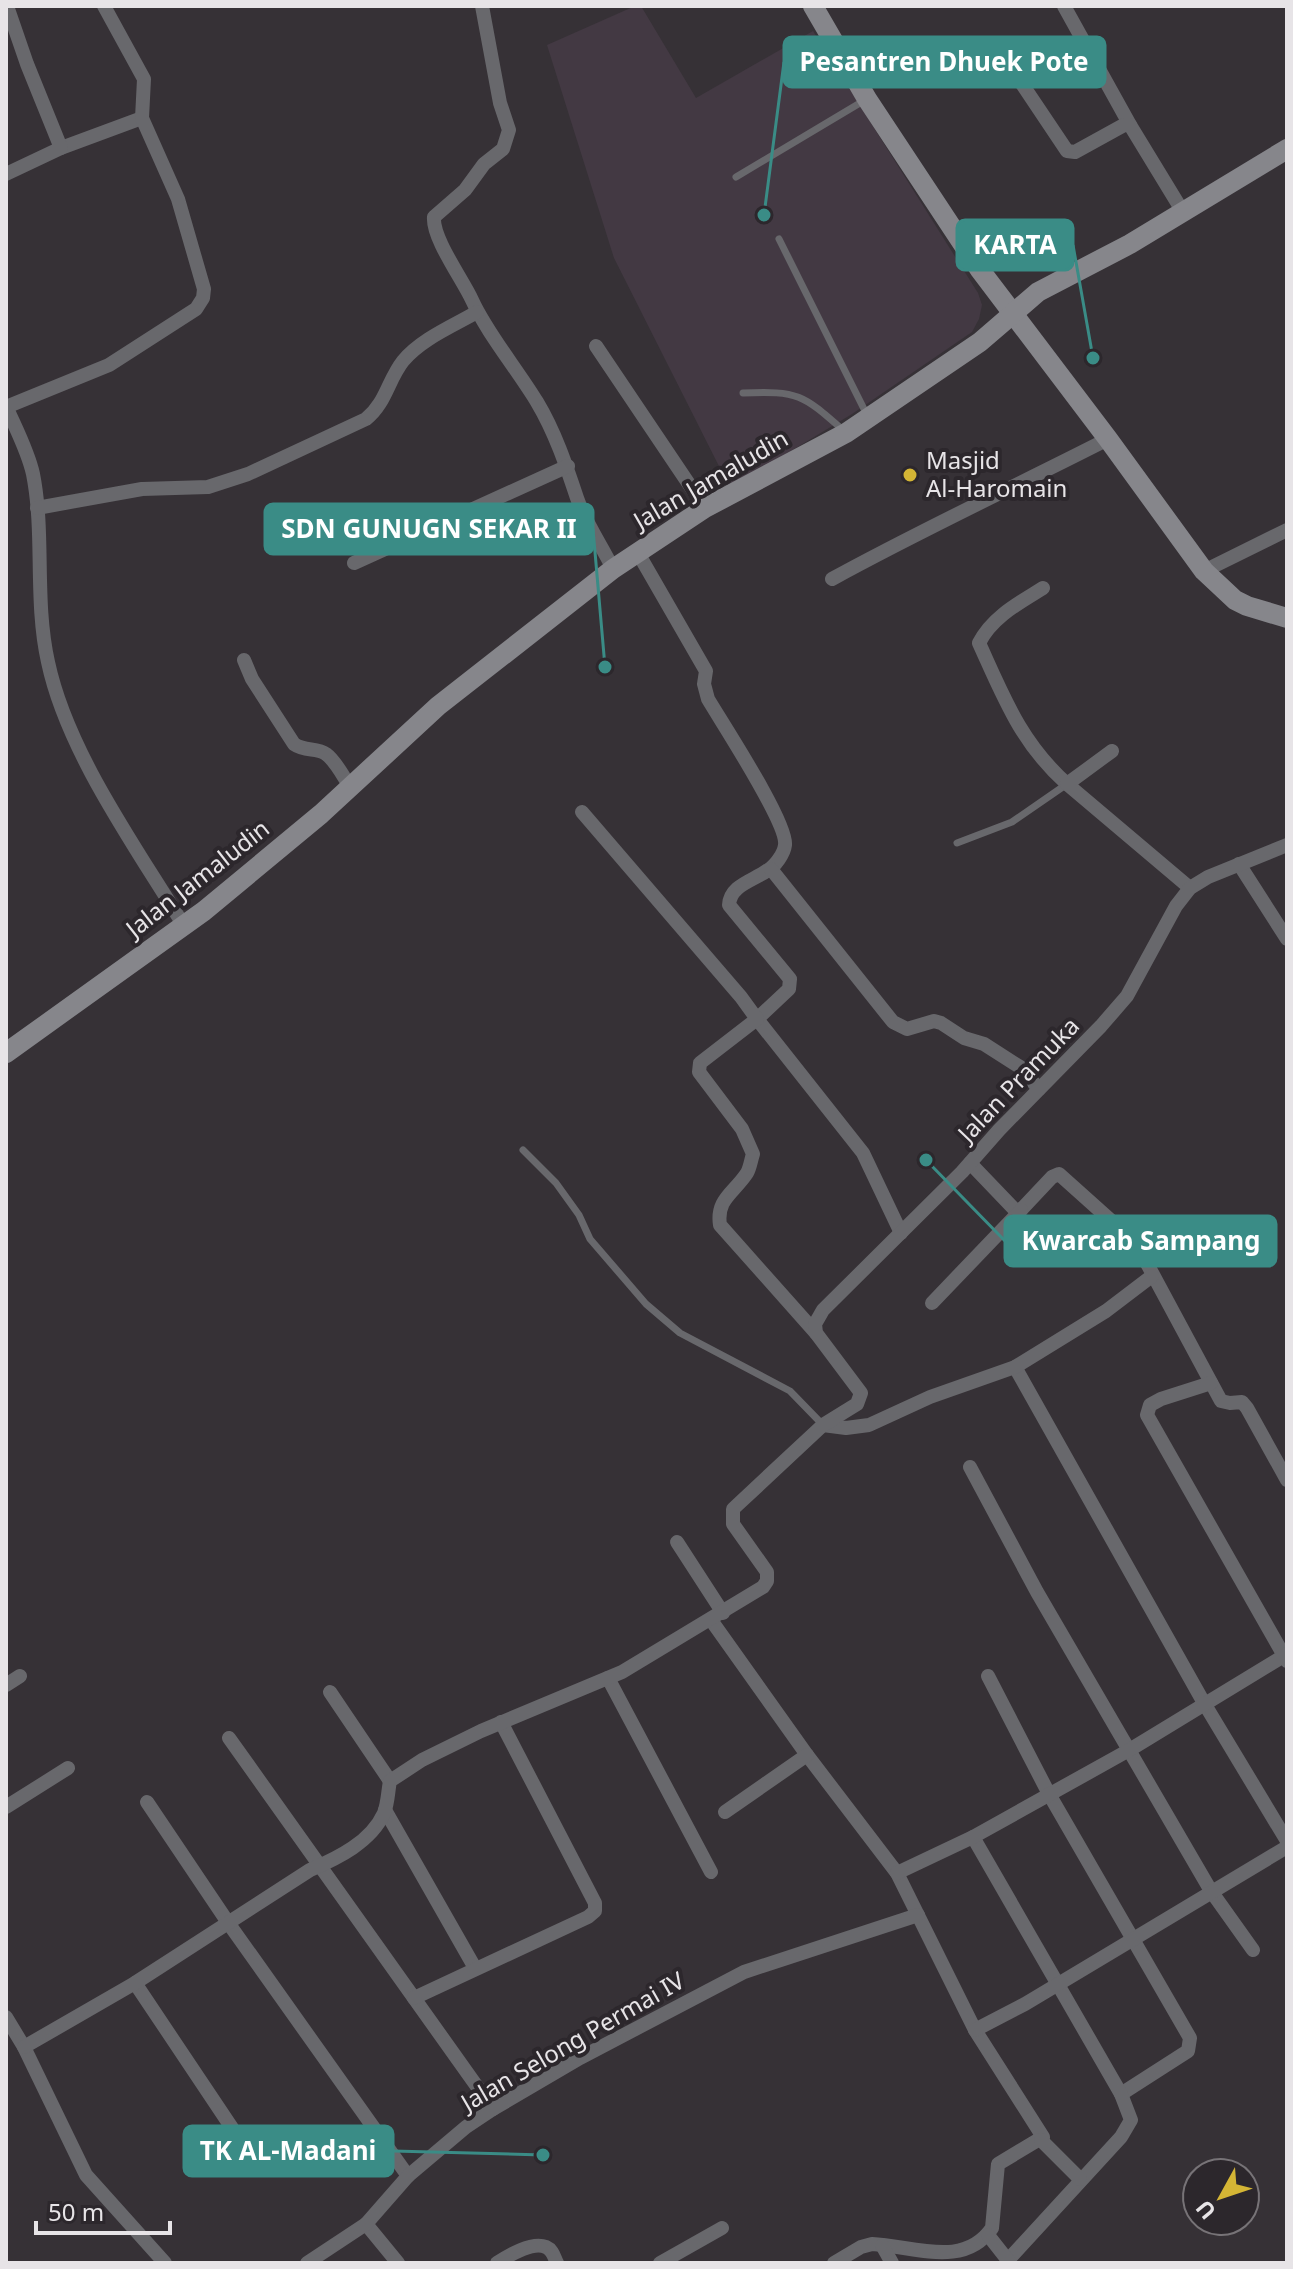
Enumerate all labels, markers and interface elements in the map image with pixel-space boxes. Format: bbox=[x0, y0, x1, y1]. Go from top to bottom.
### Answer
callout: Pesantren Dhuek Pote bbox=[784, 37, 1105, 87]
text: Pesantren Dhuek Pote bbox=[799, 43, 1089, 79]
callout: KARTA bbox=[957, 220, 1073, 270]
text: KARTA bbox=[973, 226, 1057, 262]
street label: Jalan Jamaludin bbox=[625, 421, 794, 537]
place label: Masjid Al-Haromain bbox=[926, 443, 1067, 504]
marker: Masjid Al-Haromain bbox=[901, 466, 919, 484]
callout: SDN GUNUGN SEKAR II bbox=[265, 504, 593, 554]
text: SDN GUNUGN SEKAR II bbox=[281, 510, 577, 546]
street label: Jalan Jamaludin bbox=[117, 811, 276, 945]
street label: Jalan Pramuka bbox=[948, 1009, 1086, 1150]
callout: Kwarcab Sampang bbox=[1005, 1216, 1276, 1266]
text: Kwarcab Sampang bbox=[1022, 1222, 1260, 1258]
street label: Jalan Selong Permai IV bbox=[453, 1963, 691, 2119]
callout: TK AL-Madani bbox=[184, 2126, 393, 2176]
text: TK AL-Madani bbox=[200, 2132, 376, 2168]
north arrow bbox=[1181, 2157, 1261, 2237]
scale bar bbox=[36, 2185, 170, 2235]
text: U bbox=[1188, 2194, 1222, 2227]
text: 50 m bbox=[48, 2195, 104, 2228]

